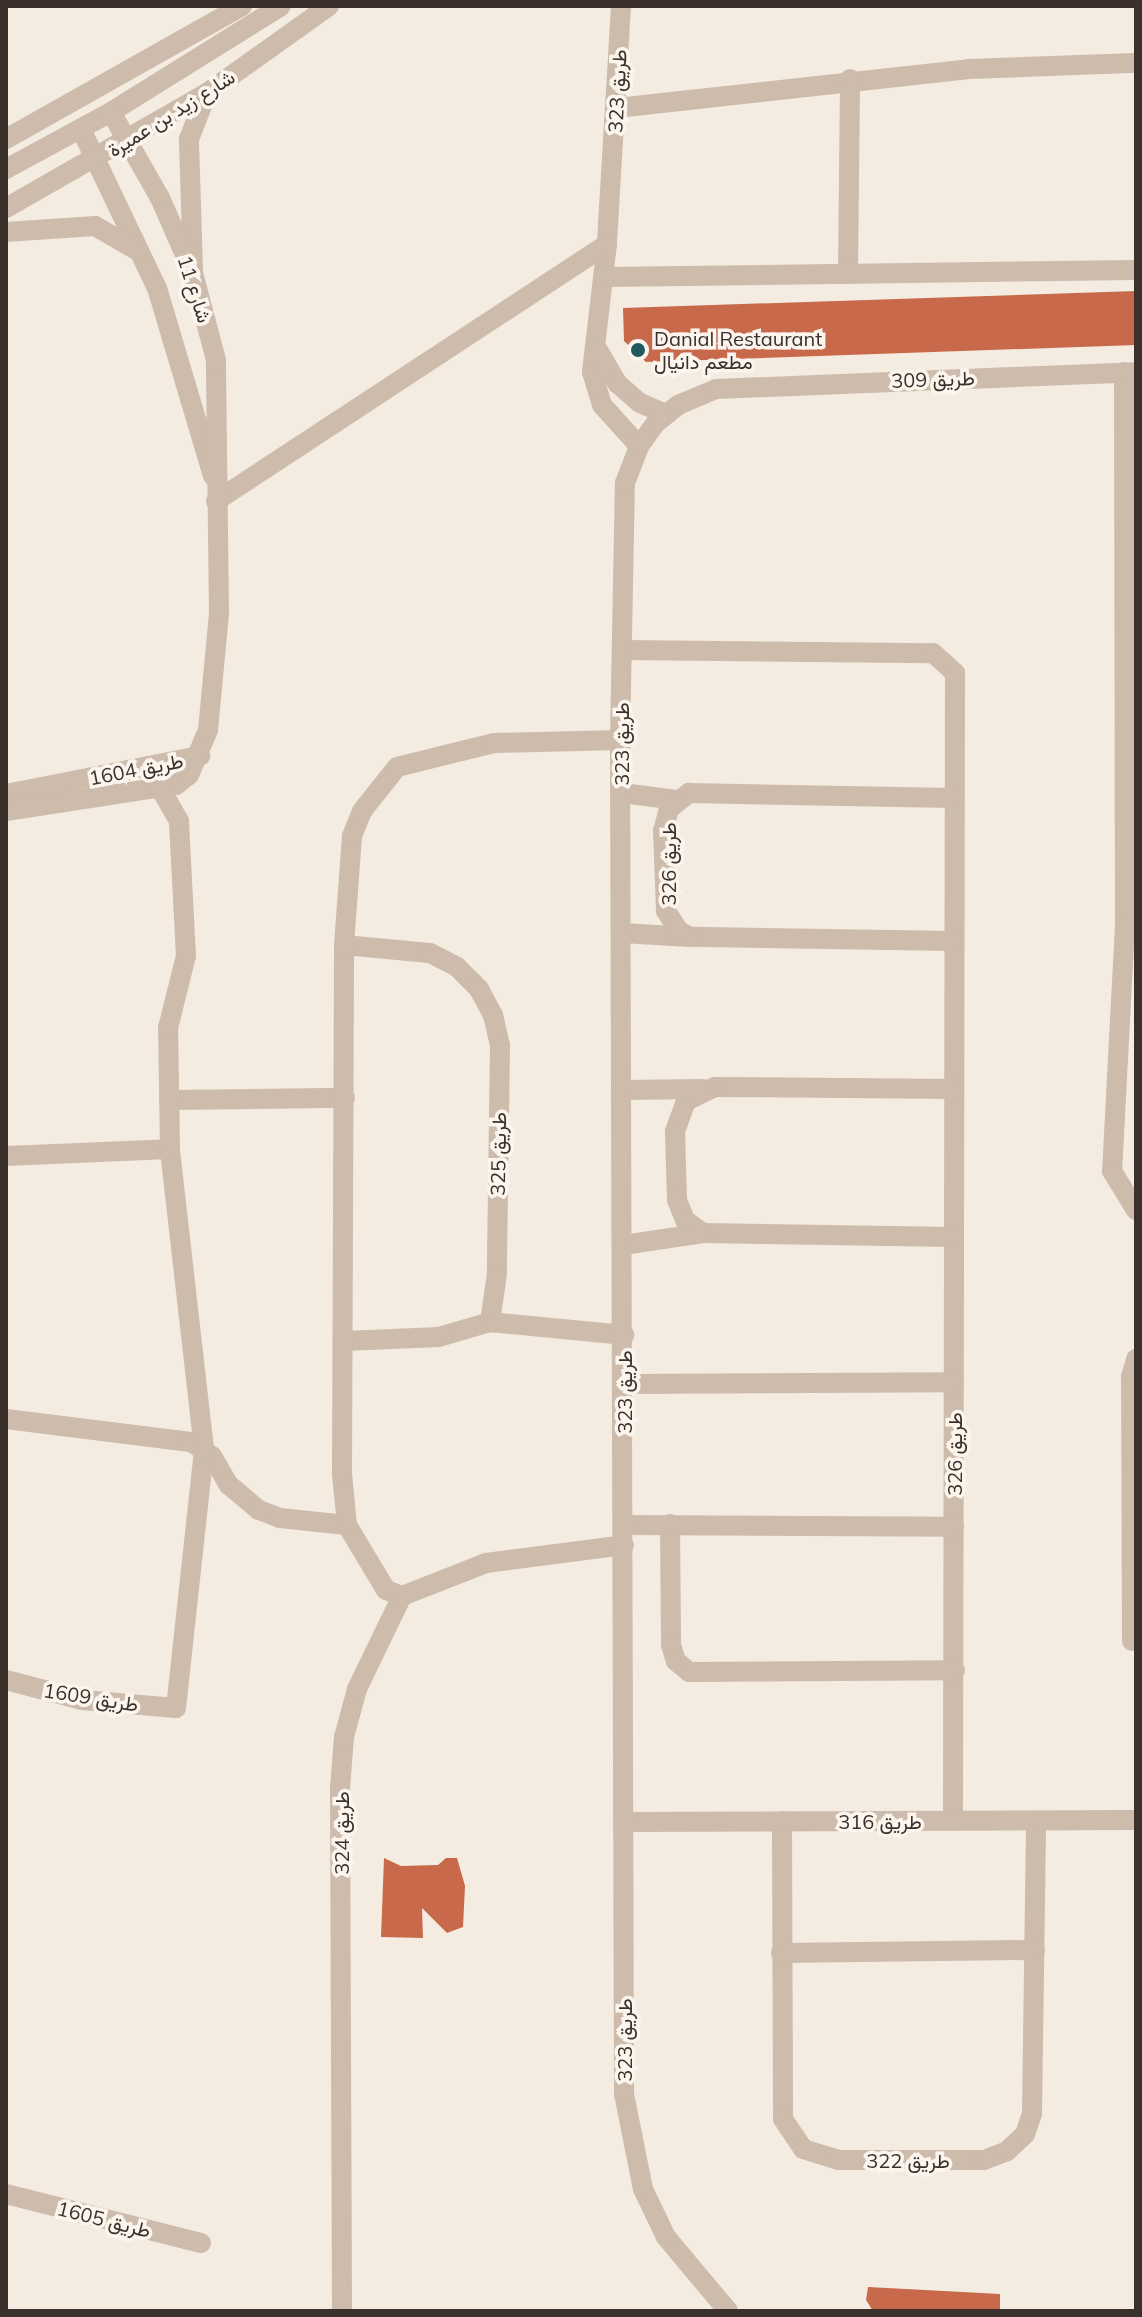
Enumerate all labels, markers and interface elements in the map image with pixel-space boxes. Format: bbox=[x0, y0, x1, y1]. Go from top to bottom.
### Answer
street label: طريق 323 bbox=[603, 49, 631, 133]
street label: شارع زيد بن عميرة bbox=[103, 64, 239, 162]
street label: شارع 11 bbox=[173, 252, 217, 326]
place label: Danial Restaurant مطعم دانيال bbox=[654, 326, 822, 373]
marker: Danial Restaurant مطعم دانيال bbox=[629, 341, 647, 359]
street label: طريق 309 bbox=[891, 366, 975, 392]
street label: طريق 323 bbox=[609, 702, 633, 786]
street label: طريق 1604 bbox=[87, 748, 185, 790]
street label: طريق 326 bbox=[656, 822, 680, 906]
street label: طريق 325 bbox=[485, 1112, 511, 1196]
street label: طريق 323 bbox=[612, 1350, 636, 1434]
street label: طريق 326 bbox=[942, 1412, 966, 1496]
street label: طريق 1609 bbox=[42, 1678, 140, 1716]
street label: طريق 324 bbox=[329, 1791, 353, 1875]
street label: طريق 316 bbox=[838, 1809, 922, 1833]
street label: طريق 323 bbox=[612, 1998, 636, 2082]
street label: طريق 322 bbox=[866, 2148, 950, 2172]
street label: طريق 1605 bbox=[55, 2196, 153, 2242]

